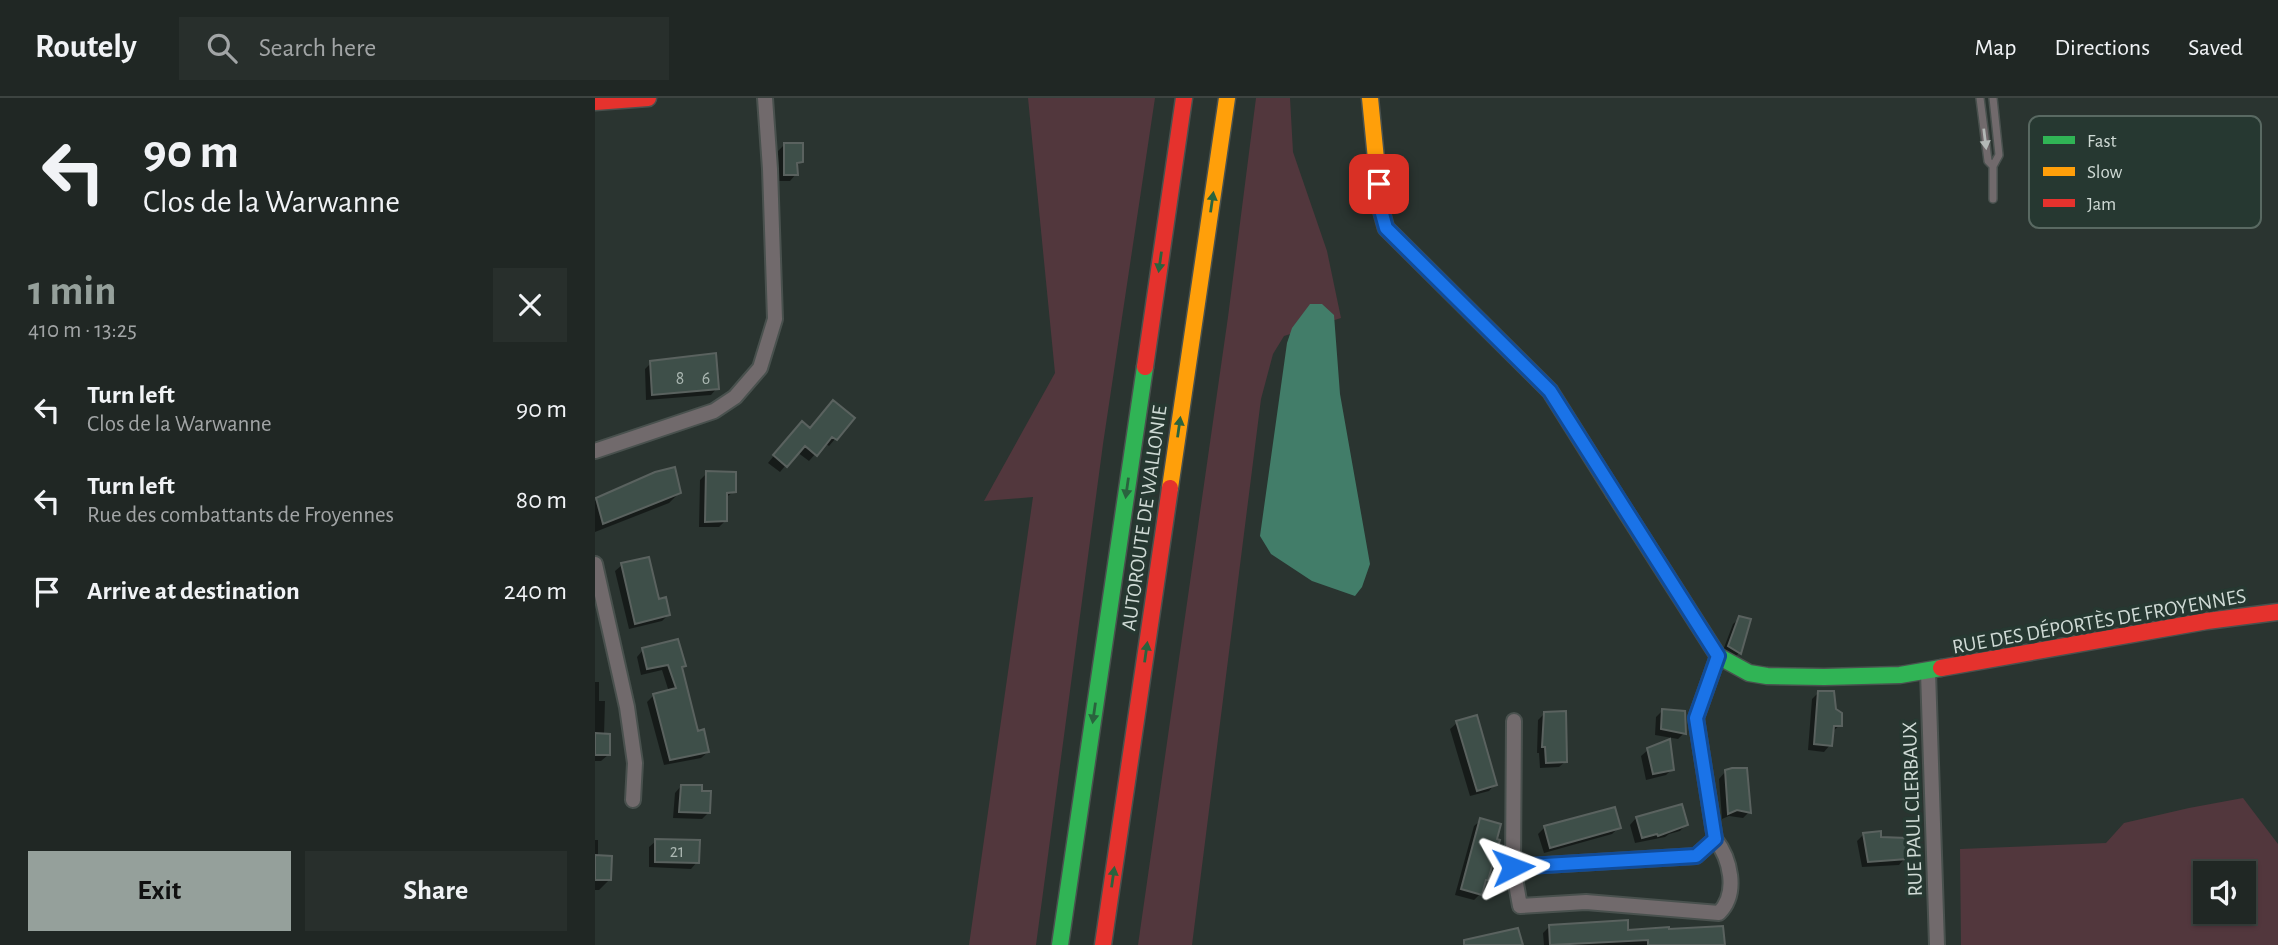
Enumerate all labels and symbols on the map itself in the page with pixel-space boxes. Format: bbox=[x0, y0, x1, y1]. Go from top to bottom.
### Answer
legend bbox=[2029, 116, 2261, 228]
one-way arrow bbox=[1980, 129, 1991, 151]
text: Fast bbox=[2087, 132, 2117, 151]
pin bbox=[1349, 154, 1409, 214]
text: Slow bbox=[2087, 163, 2123, 182]
one-way arrow bbox=[1207, 191, 1218, 213]
text: Jam bbox=[2087, 195, 2116, 214]
one-way arrow bbox=[1154, 252, 1165, 274]
house number: 8 bbox=[676, 370, 684, 388]
house number: 6 bbox=[702, 370, 710, 388]
street label: AUTOROUTE DE WALLONIE bbox=[1118, 404, 1171, 632]
one-way arrow bbox=[1173, 416, 1184, 438]
one-way arrow bbox=[1121, 477, 1132, 499]
street label: RUE DES DÉPORTÈS DE FROYENNES bbox=[1950, 583, 2248, 658]
one-way arrow bbox=[1140, 641, 1151, 663]
one-way arrow bbox=[1088, 702, 1099, 724]
street label: RUE PAUL CLERBAUX bbox=[1899, 721, 1926, 897]
position arrow bbox=[1476, 830, 1550, 904]
house number: 21 bbox=[670, 843, 684, 861]
one-way arrow bbox=[1107, 866, 1118, 888]

